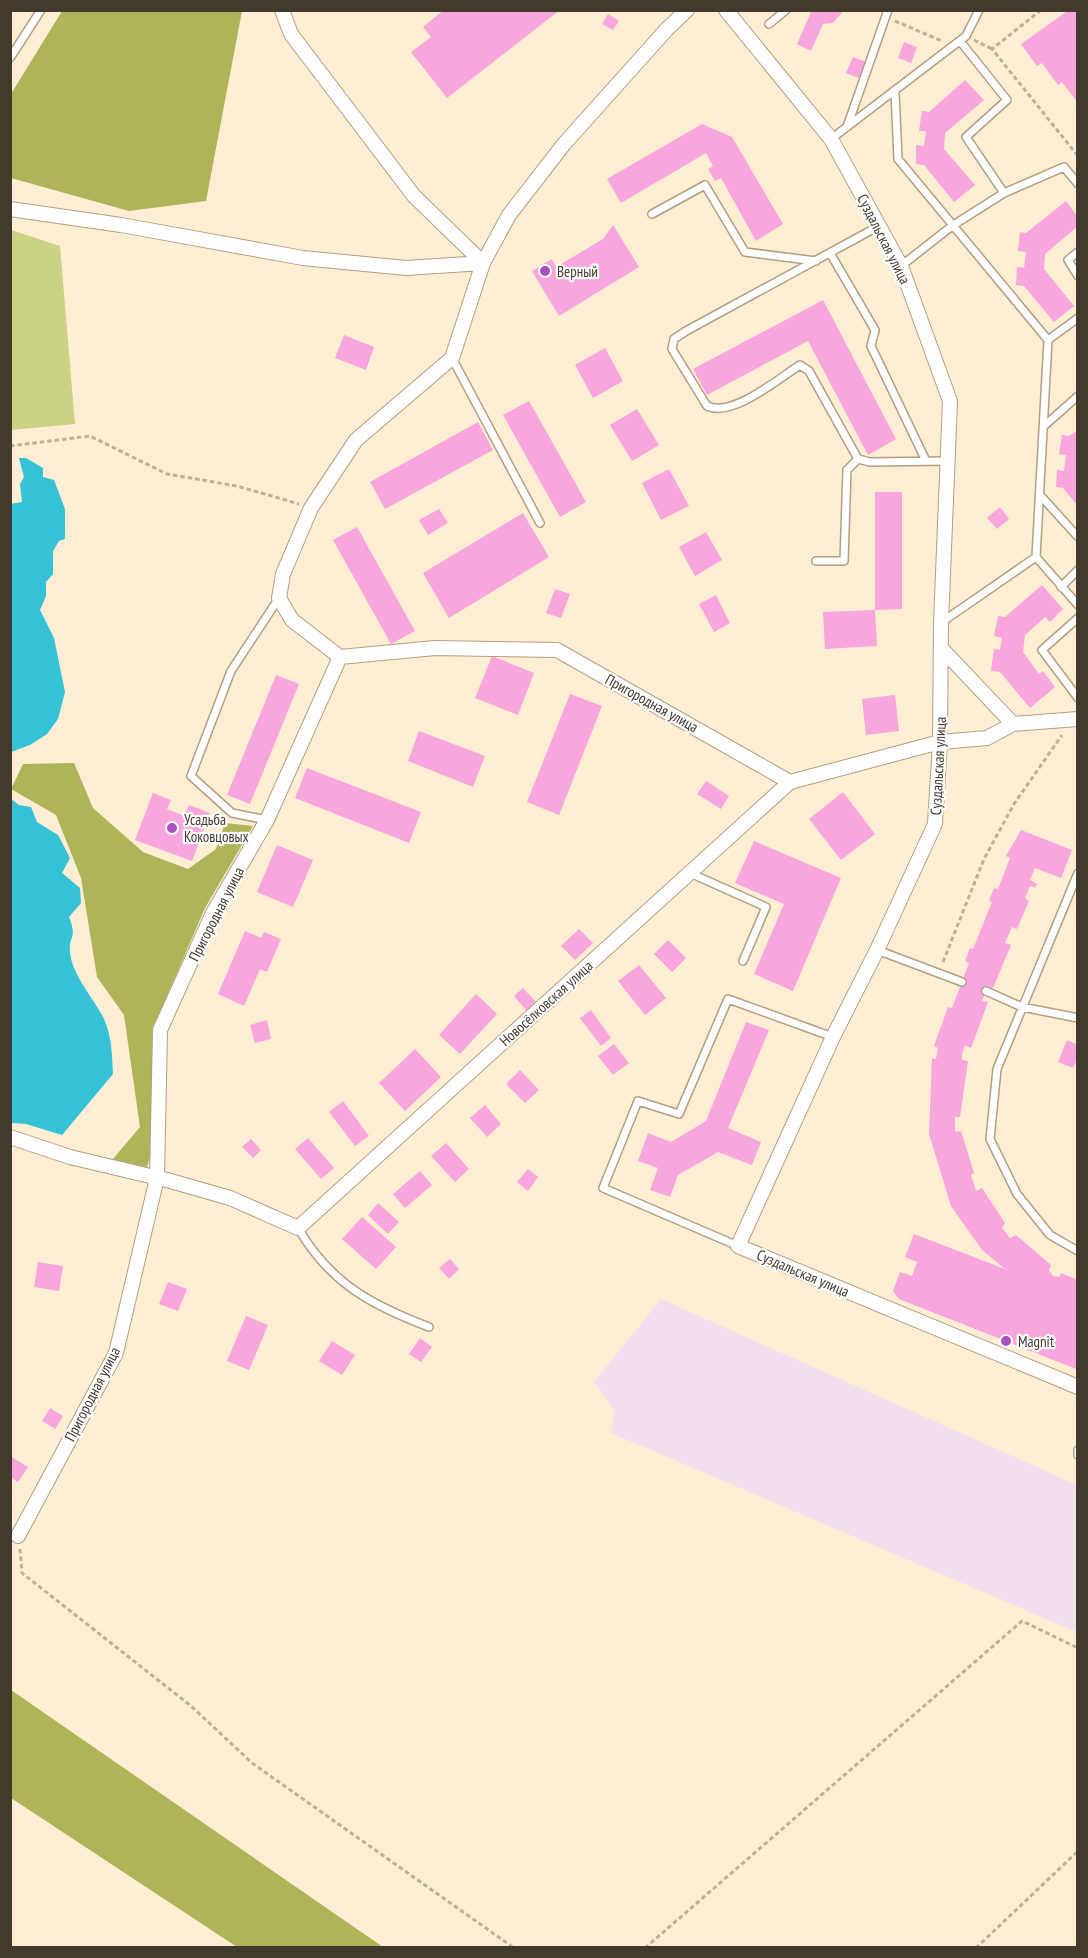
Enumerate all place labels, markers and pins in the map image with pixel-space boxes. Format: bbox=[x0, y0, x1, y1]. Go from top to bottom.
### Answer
place label: Верный bbox=[557, 262, 598, 281]
marker: Верный bbox=[538, 264, 552, 278]
place label: Усадьба Коковцовых bbox=[184, 810, 249, 846]
marker: Усадьба Коковцовых bbox=[165, 821, 179, 835]
place label: Magnit bbox=[1018, 1332, 1054, 1351]
marker: Magnit bbox=[999, 1334, 1013, 1348]

